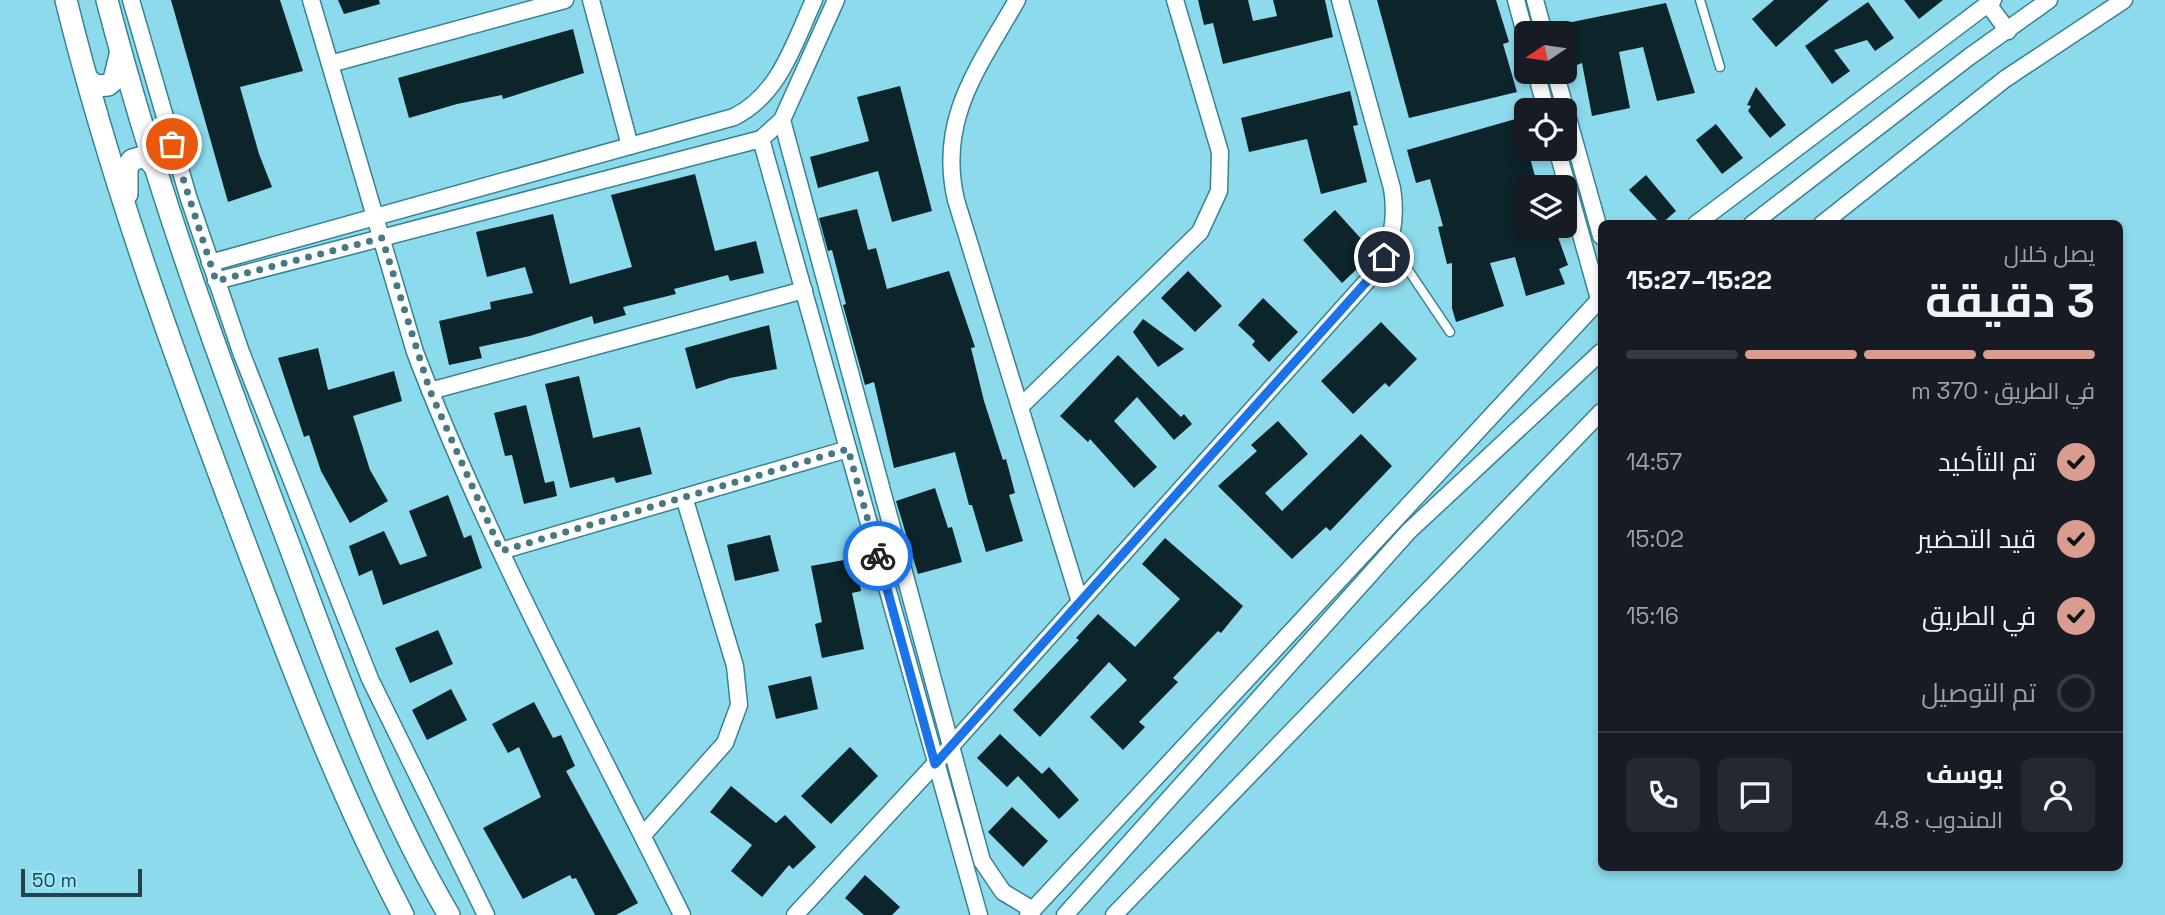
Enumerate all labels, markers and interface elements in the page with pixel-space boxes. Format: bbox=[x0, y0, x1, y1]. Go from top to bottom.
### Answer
north arrow bbox=[1514, 21, 1577, 84]
map controls bbox=[1514, 21, 1577, 238]
button: locate bbox=[1514, 98, 1577, 161]
pin bbox=[142, 114, 202, 174]
icon: bag bbox=[153, 125, 191, 163]
button: layers bbox=[1514, 175, 1577, 238]
pin bbox=[1354, 227, 1414, 287]
icon: home bbox=[1365, 238, 1403, 276]
text: يصل خلال bbox=[2004, 239, 2095, 269]
text: 15:22–15:27 bbox=[1626, 263, 1772, 297]
text: 3 دقيقة bbox=[1925, 272, 2095, 330]
text: في الطريق · 370 m bbox=[1911, 376, 2095, 406]
icon: check bbox=[2057, 443, 2095, 481]
text: تم التأكيد bbox=[1938, 445, 2036, 479]
text: 14:57 bbox=[1626, 447, 1682, 477]
icon: check bbox=[2057, 520, 2095, 558]
courier bbox=[843, 521, 913, 591]
text: قيد التحضير bbox=[1917, 522, 2036, 556]
text: 15:02 bbox=[1626, 524, 1684, 554]
icon: bike bbox=[859, 537, 897, 575]
icon: check bbox=[2057, 597, 2095, 635]
text: في الطريق bbox=[1922, 599, 2036, 633]
text: 15:16 bbox=[1626, 601, 1679, 631]
text: تم التوصيل bbox=[1921, 676, 2036, 710]
text: يوسف bbox=[1926, 757, 2003, 791]
button: phone bbox=[1626, 758, 1700, 832]
button: chat bbox=[1718, 758, 1792, 832]
button: person bbox=[2021, 758, 2095, 832]
text: المندوب · 4.8 bbox=[1875, 805, 2003, 835]
scale bar bbox=[21, 866, 142, 898]
text: 50 m bbox=[32, 868, 77, 893]

